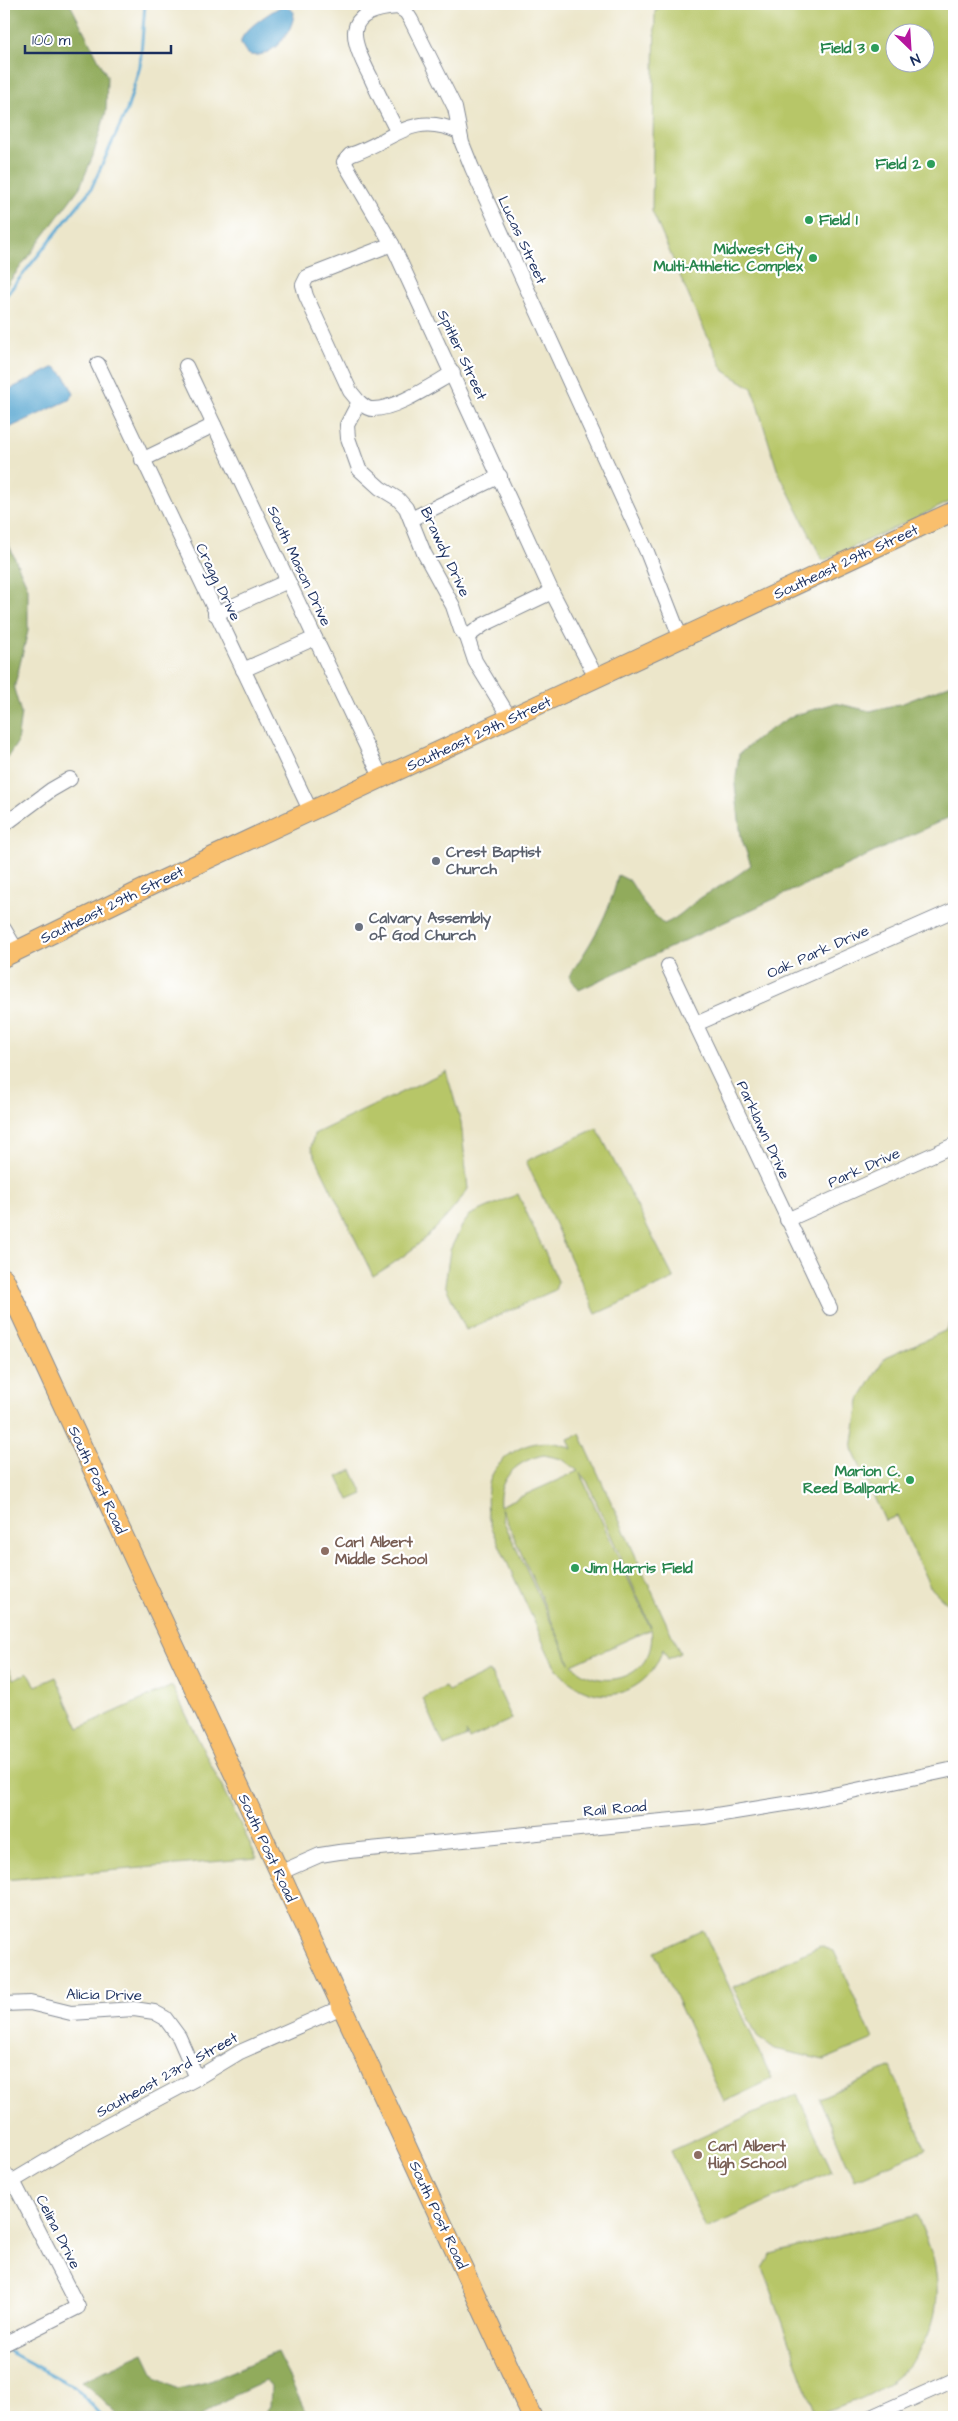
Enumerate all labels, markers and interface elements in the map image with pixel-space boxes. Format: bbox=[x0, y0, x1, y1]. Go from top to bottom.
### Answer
scale bar bbox=[25, 22, 171, 54]
north arrow bbox=[886, 22, 936, 72]
text: 100 m bbox=[32, 30, 71, 51]
place label: Field 3 bbox=[821, 38, 865, 59]
marker: Field 3 bbox=[869, 42, 881, 54]
text: N bbox=[907, 48, 923, 70]
place label: Field 2 bbox=[876, 154, 921, 175]
marker: Field 2 bbox=[925, 158, 937, 170]
street label: Lucas Street bbox=[492, 193, 552, 287]
place label: Field 1 bbox=[819, 210, 858, 231]
marker: Field 1 bbox=[803, 214, 815, 226]
place label: Midwest City Multi-Athletic Complex bbox=[654, 239, 804, 277]
marker: Midwest City Multi-Athletic Complex bbox=[807, 252, 819, 264]
street label: Spitler Street bbox=[432, 306, 492, 404]
street label: South Mason Drive bbox=[262, 502, 336, 630]
street label: Brawdy Drive bbox=[414, 504, 475, 601]
street label: Southeast 29th Street bbox=[770, 519, 922, 605]
street label: Cragg Drive bbox=[189, 540, 246, 625]
street label: Southeast 29th Street bbox=[403, 691, 555, 777]
place label: Crest Baptist Church bbox=[446, 842, 542, 880]
marker: Crest Baptist Church bbox=[430, 855, 442, 867]
street label: Southeast 29th Street bbox=[37, 861, 187, 949]
place label: Calvary Assembly of God Church bbox=[369, 908, 492, 946]
street label: Oak Park Drive bbox=[764, 920, 872, 984]
marker: Calvary Assembly of God Church bbox=[353, 921, 365, 933]
street label: Parklawn Drive bbox=[731, 1077, 795, 1183]
street label: Park Drive bbox=[825, 1143, 903, 1193]
street label: South Post Road bbox=[63, 1422, 131, 1538]
place label: Marion C. Reed Ballpark bbox=[803, 1461, 901, 1499]
marker: Marion C. Reed Ballpark bbox=[904, 1474, 916, 1486]
place label: Carl Albert Middle School bbox=[335, 1532, 428, 1570]
marker: Carl Albert Middle School bbox=[319, 1545, 331, 1557]
place label: Jim Harris Field bbox=[584, 1558, 693, 1579]
marker: Jim Harris Field bbox=[569, 1562, 581, 1574]
street label: South Post Road bbox=[233, 1790, 301, 1906]
street label: Rail Road bbox=[582, 1796, 648, 1822]
street label: Alicia Drive bbox=[66, 1984, 142, 2006]
street label: Southeast 23rd Street bbox=[92, 2027, 242, 2123]
place label: Carl Albert High School bbox=[708, 2136, 787, 2176]
marker: Carl Albert High School bbox=[692, 2149, 704, 2161]
street label: South Post Road bbox=[404, 2157, 472, 2273]
street label: Celina Drive bbox=[30, 2191, 86, 2273]

